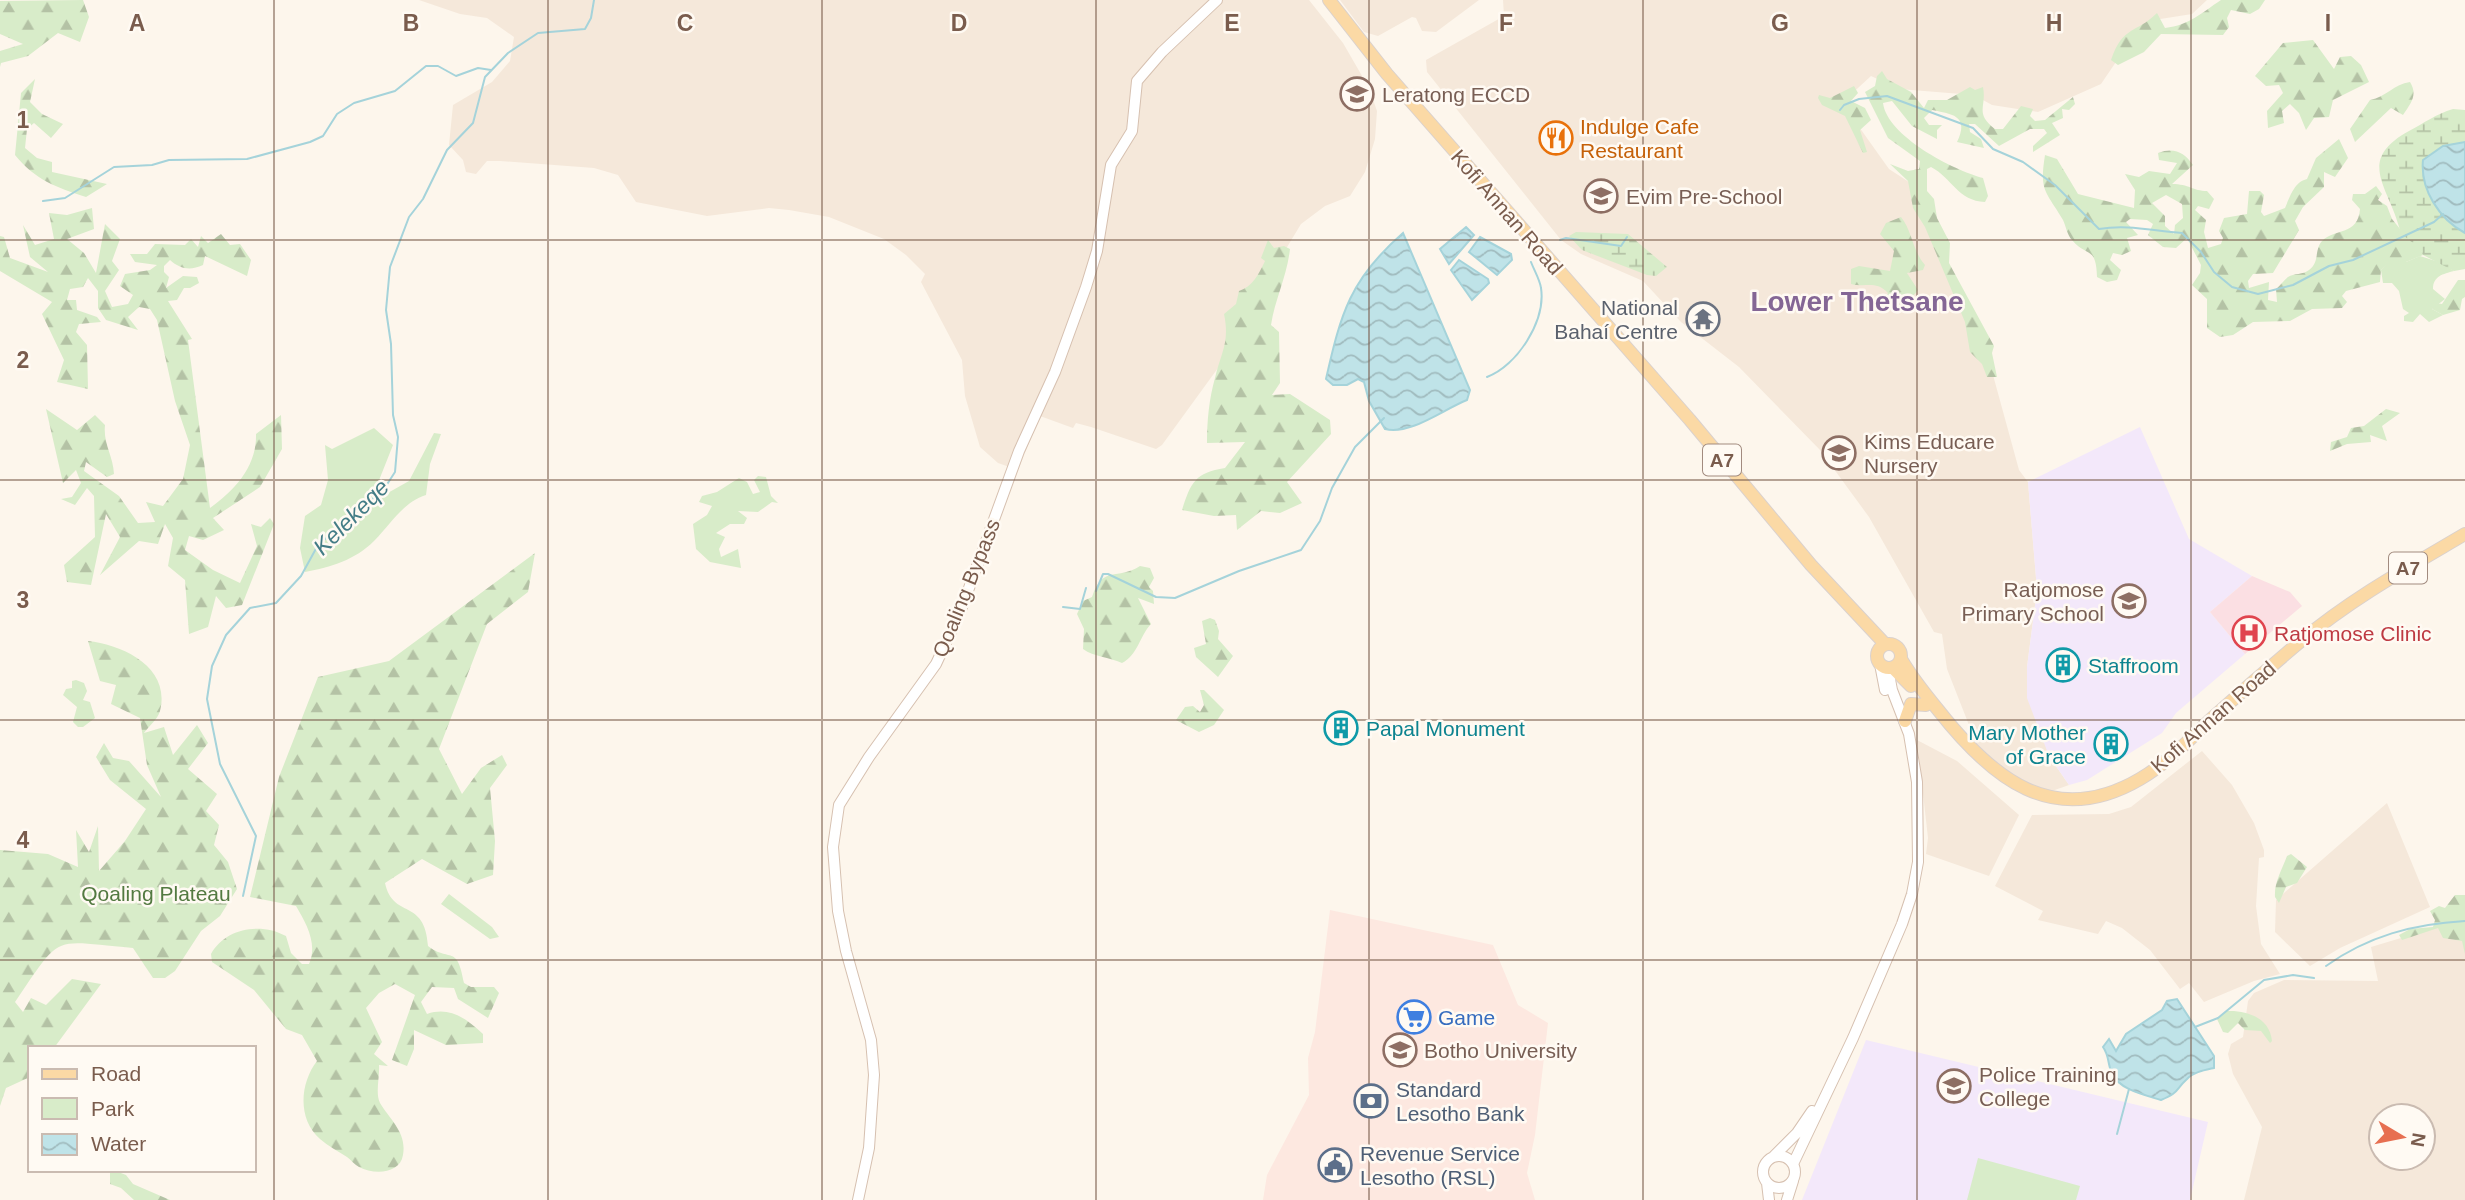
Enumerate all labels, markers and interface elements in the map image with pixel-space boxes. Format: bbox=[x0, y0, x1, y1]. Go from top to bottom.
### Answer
text: A bbox=[129, 10, 145, 36]
text: B bbox=[403, 10, 419, 36]
text: C bbox=[677, 10, 693, 36]
text: D bbox=[951, 10, 967, 36]
text: E bbox=[1224, 10, 1240, 36]
text: F bbox=[1499, 10, 1513, 36]
text: G bbox=[1771, 10, 1789, 36]
text: H bbox=[2046, 10, 2062, 36]
text: I bbox=[2325, 10, 2331, 36]
school or university icon: Leratong ECCD bbox=[1338, 75, 1376, 113]
place label: Leratong ECCD bbox=[1382, 83, 1530, 106]
text: 1 bbox=[17, 107, 30, 133]
place label: Indulge Cafe Restaurant bbox=[1580, 115, 1699, 162]
restaurant icon: Indulge Cafe Restaurant bbox=[1537, 119, 1575, 157]
street label: Kofi Annan Road bbox=[1447, 145, 1567, 279]
school or university icon: Evim Pre-School bbox=[1582, 177, 1620, 215]
place label: Evim Pre-School bbox=[1626, 185, 1782, 208]
district label: Lower Thetsane bbox=[1750, 286, 1964, 317]
place label: National Bahaí Centre bbox=[1554, 296, 1678, 343]
temple icon: National Bahaí Centre bbox=[1684, 300, 1722, 338]
text: 2 bbox=[17, 347, 29, 373]
place label: Kims Educare Nursery bbox=[1864, 430, 1995, 477]
school or university icon: Kims Educare Nursery bbox=[1820, 434, 1858, 472]
road number: A7 bbox=[1703, 444, 1741, 475]
water label: Kelekeqe bbox=[308, 474, 394, 560]
street label: Qoaling Bypass bbox=[928, 516, 1004, 660]
road number: A7 bbox=[2389, 552, 2427, 583]
place label: Ratjomose Primary School bbox=[1962, 578, 2104, 625]
school or university icon: Ratjomose Primary School bbox=[2110, 582, 2148, 620]
text: 3 bbox=[17, 587, 29, 613]
hospital icon: Ratjomose Clinic bbox=[2230, 614, 2268, 652]
place label: Ratjomose Clinic bbox=[2274, 622, 2432, 645]
building icon: Staffroom bbox=[2044, 646, 2082, 684]
place label: Staffroom bbox=[2088, 654, 2179, 677]
street label: Kofi Annan Road bbox=[2146, 657, 2280, 777]
building icon: Papal Monument bbox=[1322, 709, 1360, 747]
place label: Papal Monument bbox=[1366, 717, 1525, 740]
place label: Mary Mother of Grace bbox=[1968, 721, 2086, 768]
building icon: Mary Mother of Grace bbox=[2092, 725, 2130, 763]
text: 4 bbox=[17, 827, 30, 853]
park label: Qoaling Plateau bbox=[81, 882, 231, 905]
supermarket icon: Game bbox=[1395, 998, 1433, 1036]
place label: Game bbox=[1438, 1006, 1495, 1029]
school or university icon: Botho University bbox=[1381, 1031, 1419, 1069]
place label: Botho University bbox=[1424, 1039, 1577, 1062]
legend bbox=[28, 1046, 256, 1172]
text: Road bbox=[91, 1062, 141, 1085]
place label: Police Training College bbox=[1979, 1063, 2117, 1110]
school or university icon: Police Training College bbox=[1935, 1067, 1973, 1105]
place label: Standard Lesotho Bank bbox=[1396, 1078, 1525, 1125]
bank icon: Standard Lesotho Bank bbox=[1352, 1082, 1390, 1120]
text: Park bbox=[91, 1097, 135, 1120]
north arrow bbox=[2367, 1102, 2437, 1172]
text: N bbox=[2407, 1131, 2430, 1148]
text: Water bbox=[91, 1132, 146, 1155]
place label: Revenue Service Lesotho (RSL) bbox=[1360, 1142, 1520, 1189]
public building icon: Revenue Service Lesotho (RSL) bbox=[1316, 1146, 1354, 1184]

